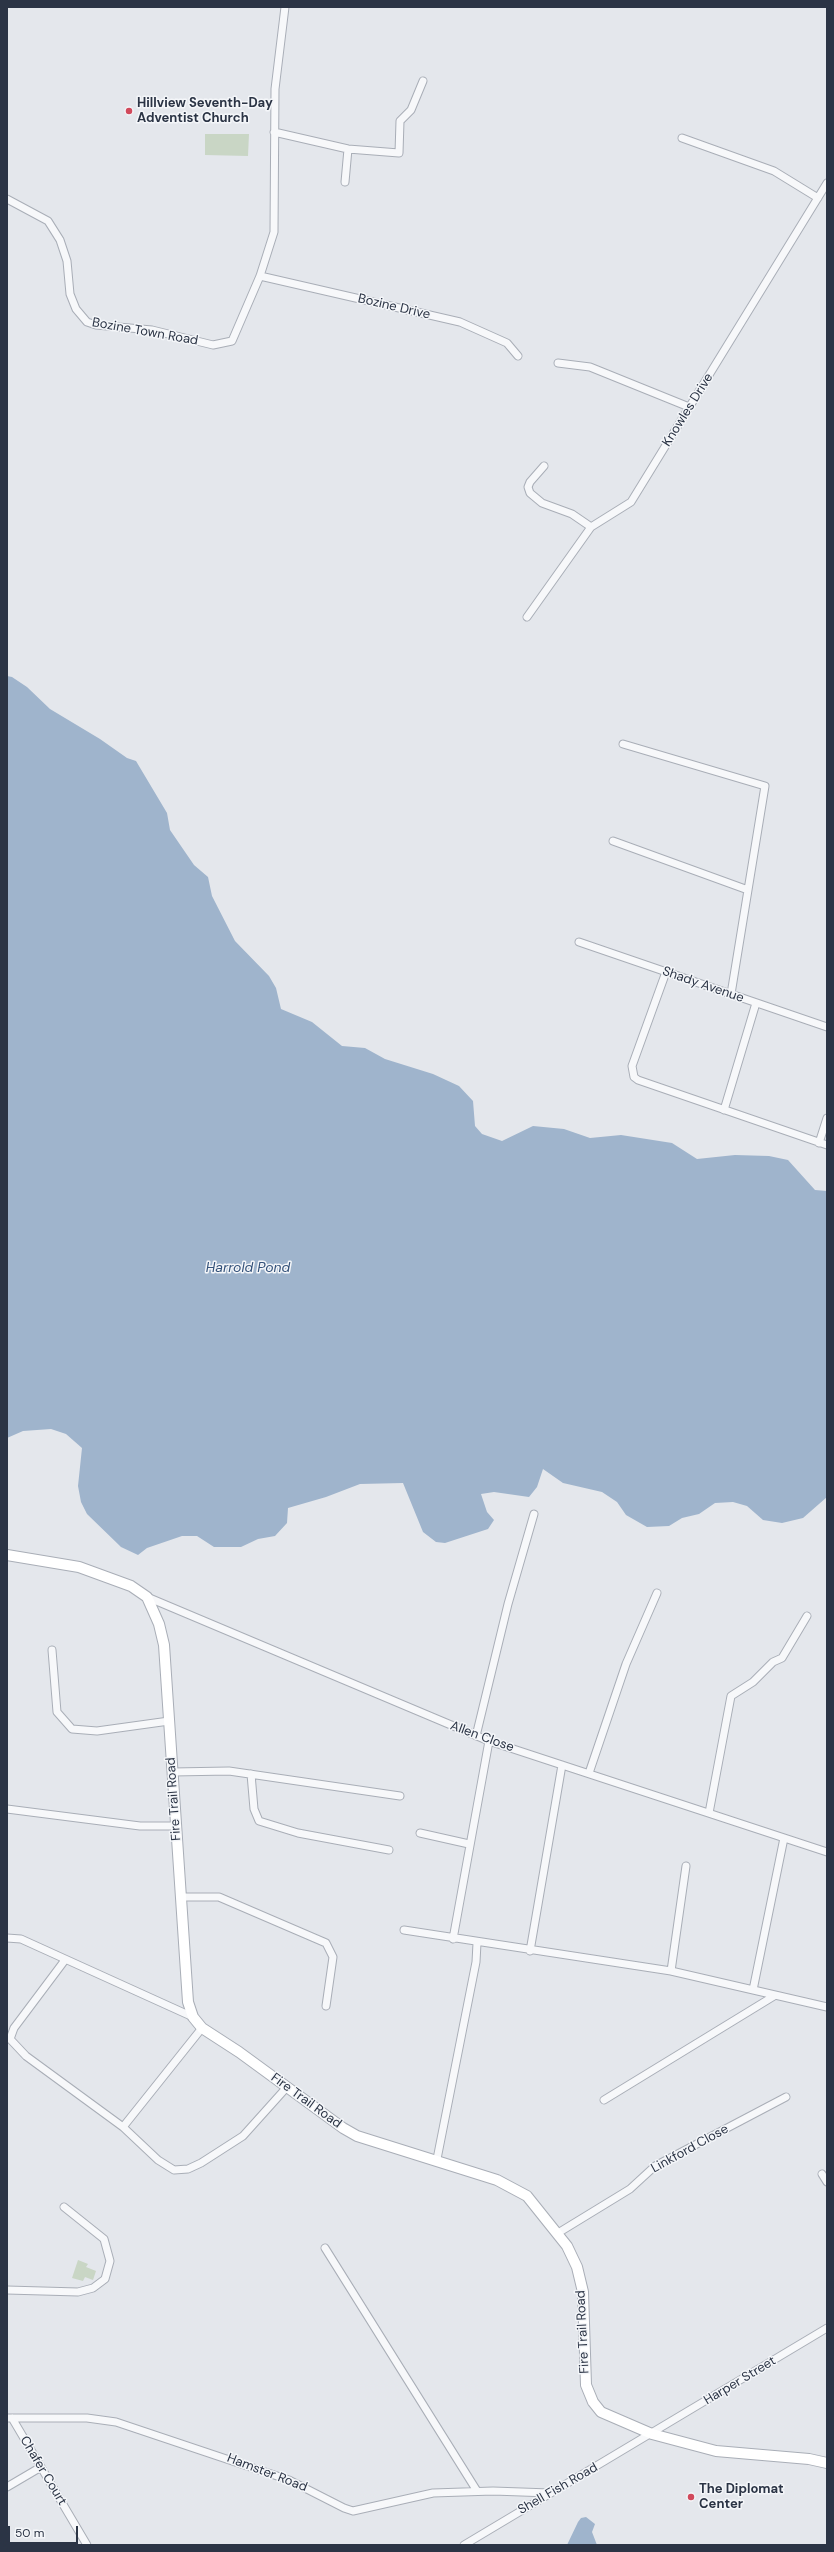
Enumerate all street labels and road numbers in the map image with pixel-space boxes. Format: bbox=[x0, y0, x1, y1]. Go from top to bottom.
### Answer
street label: Bozine Drive bbox=[356, 291, 432, 323]
street label: Bozine Town Road bbox=[91, 315, 199, 349]
street label: Knowles Drive bbox=[659, 370, 717, 450]
street label: Shady Avenue bbox=[660, 964, 746, 1006]
street label: Allen Close bbox=[448, 1718, 516, 1756]
street label: Fire Trail Road bbox=[163, 1757, 185, 1841]
street label: Fire Trail Road bbox=[268, 2070, 344, 2132]
street label: Linkford Close bbox=[649, 2121, 731, 2177]
street label: Fire Trail Road bbox=[573, 2290, 593, 2374]
street label: Harper Street bbox=[701, 2353, 779, 2409]
street label: Chafer Court bbox=[16, 2434, 70, 2508]
street label: Hamster Road bbox=[225, 2451, 309, 2495]
street label: Shell Fish Road bbox=[515, 2460, 601, 2518]

